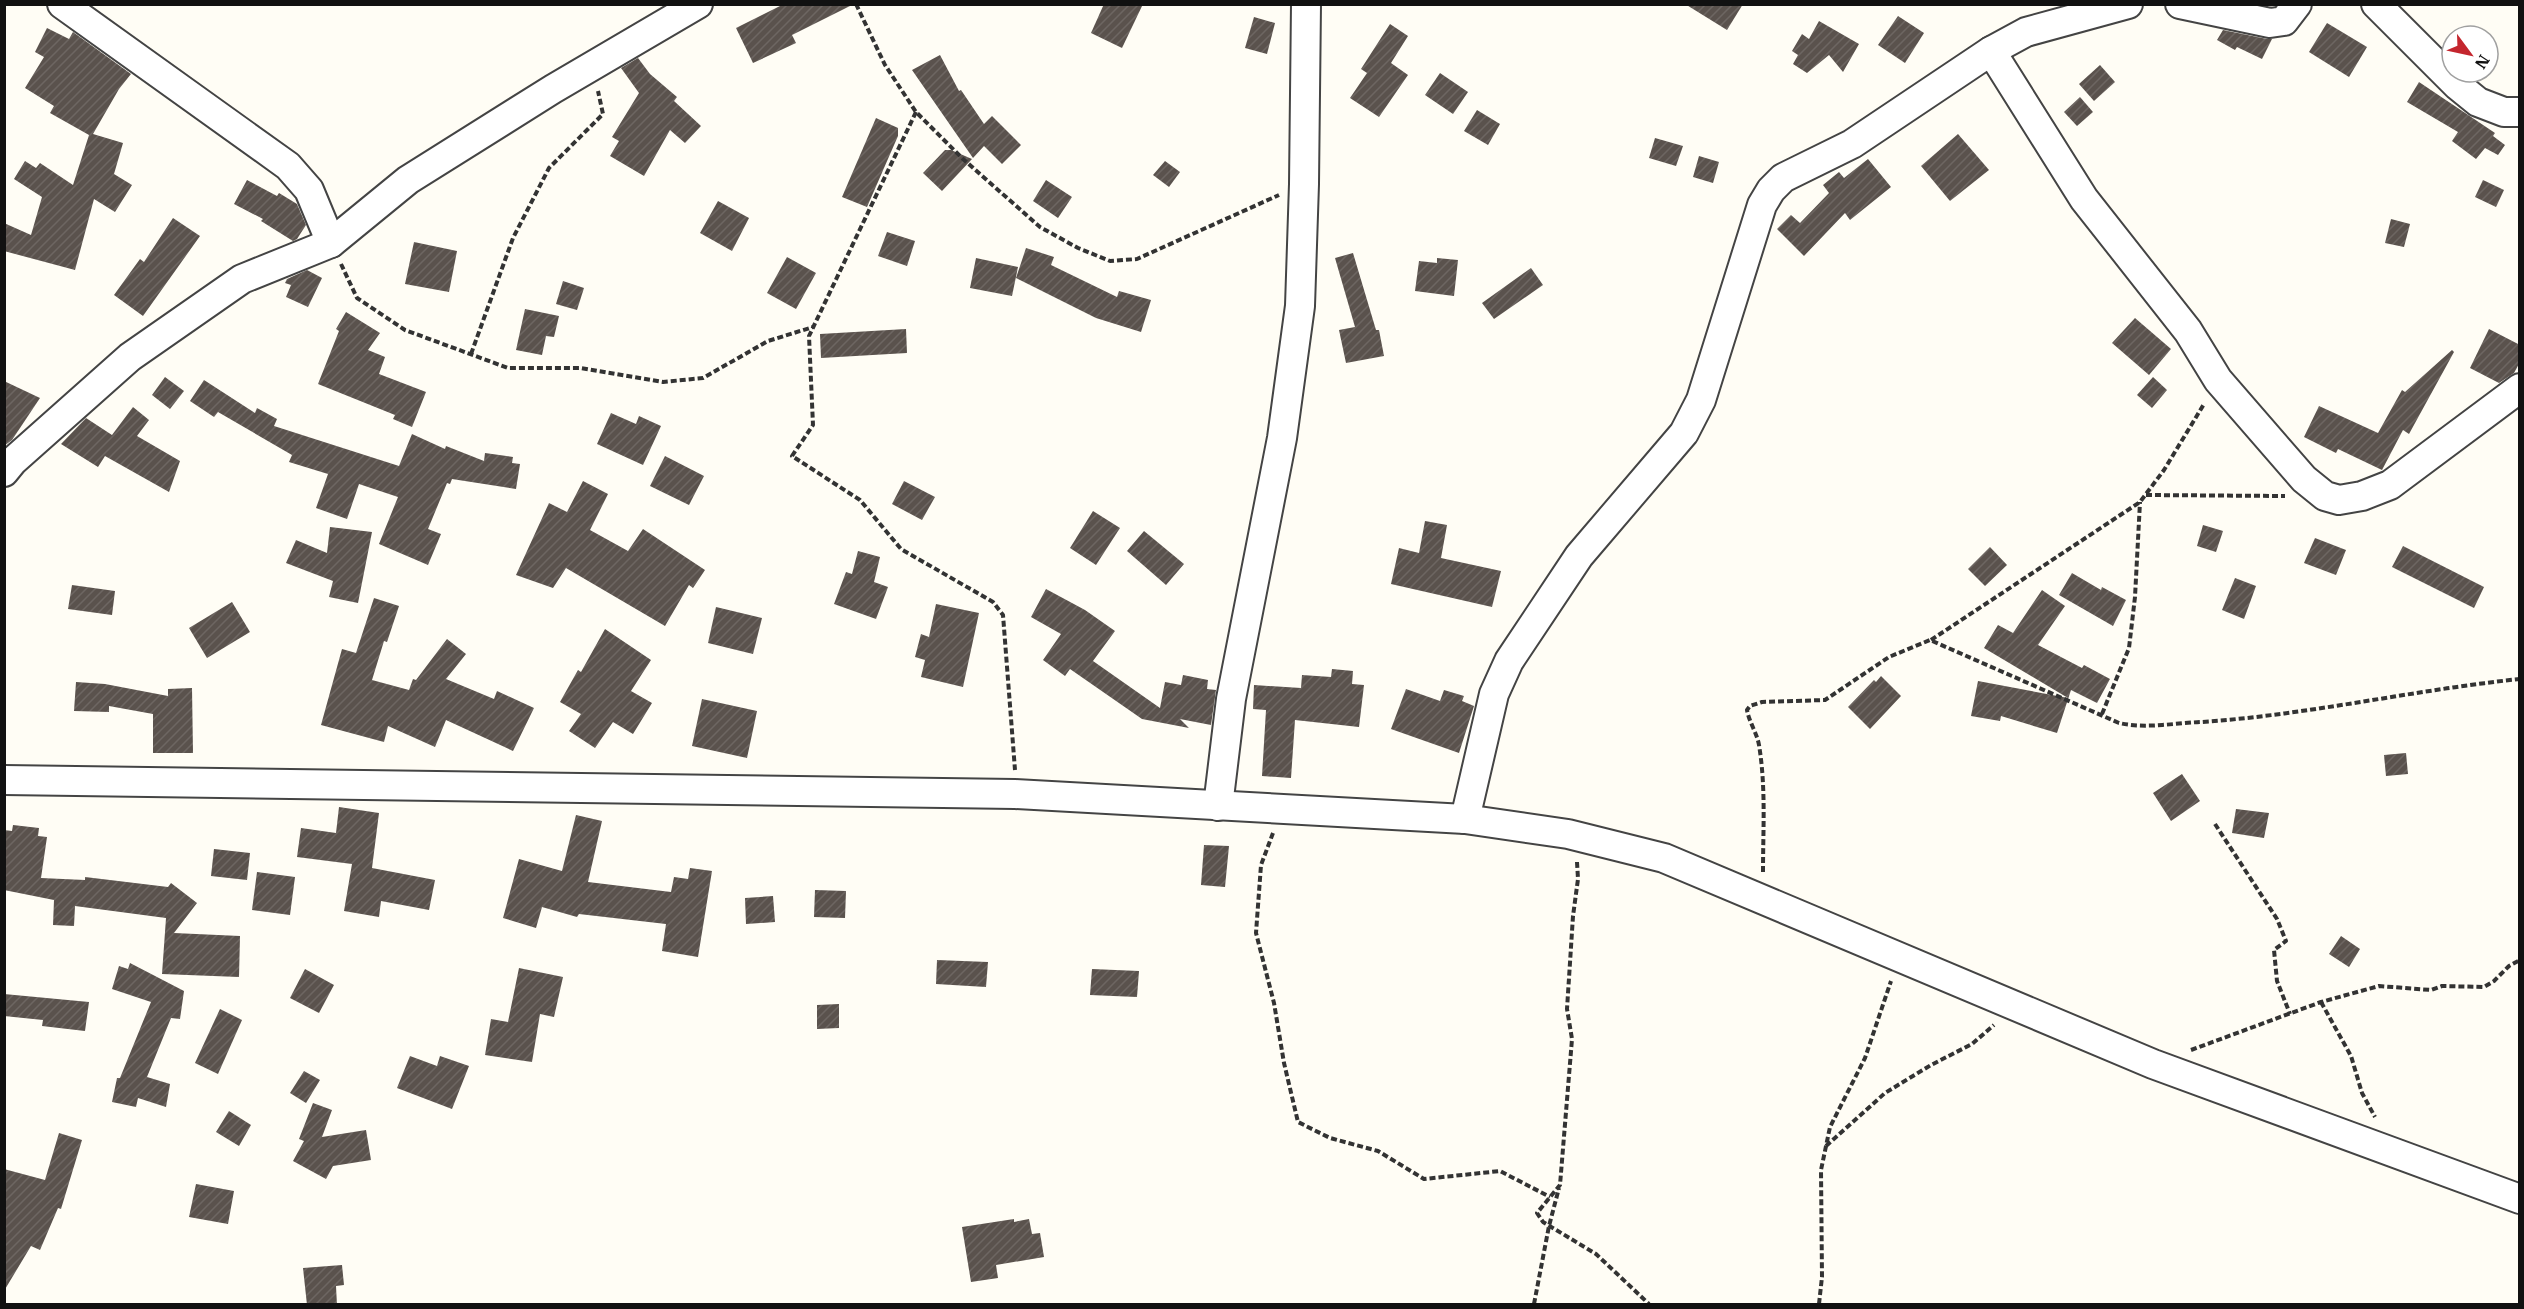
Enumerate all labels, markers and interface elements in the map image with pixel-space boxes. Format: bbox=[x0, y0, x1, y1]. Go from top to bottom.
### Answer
north arrow bbox=[2440, 24, 2500, 84]
text: N bbox=[2471, 51, 2494, 73]

